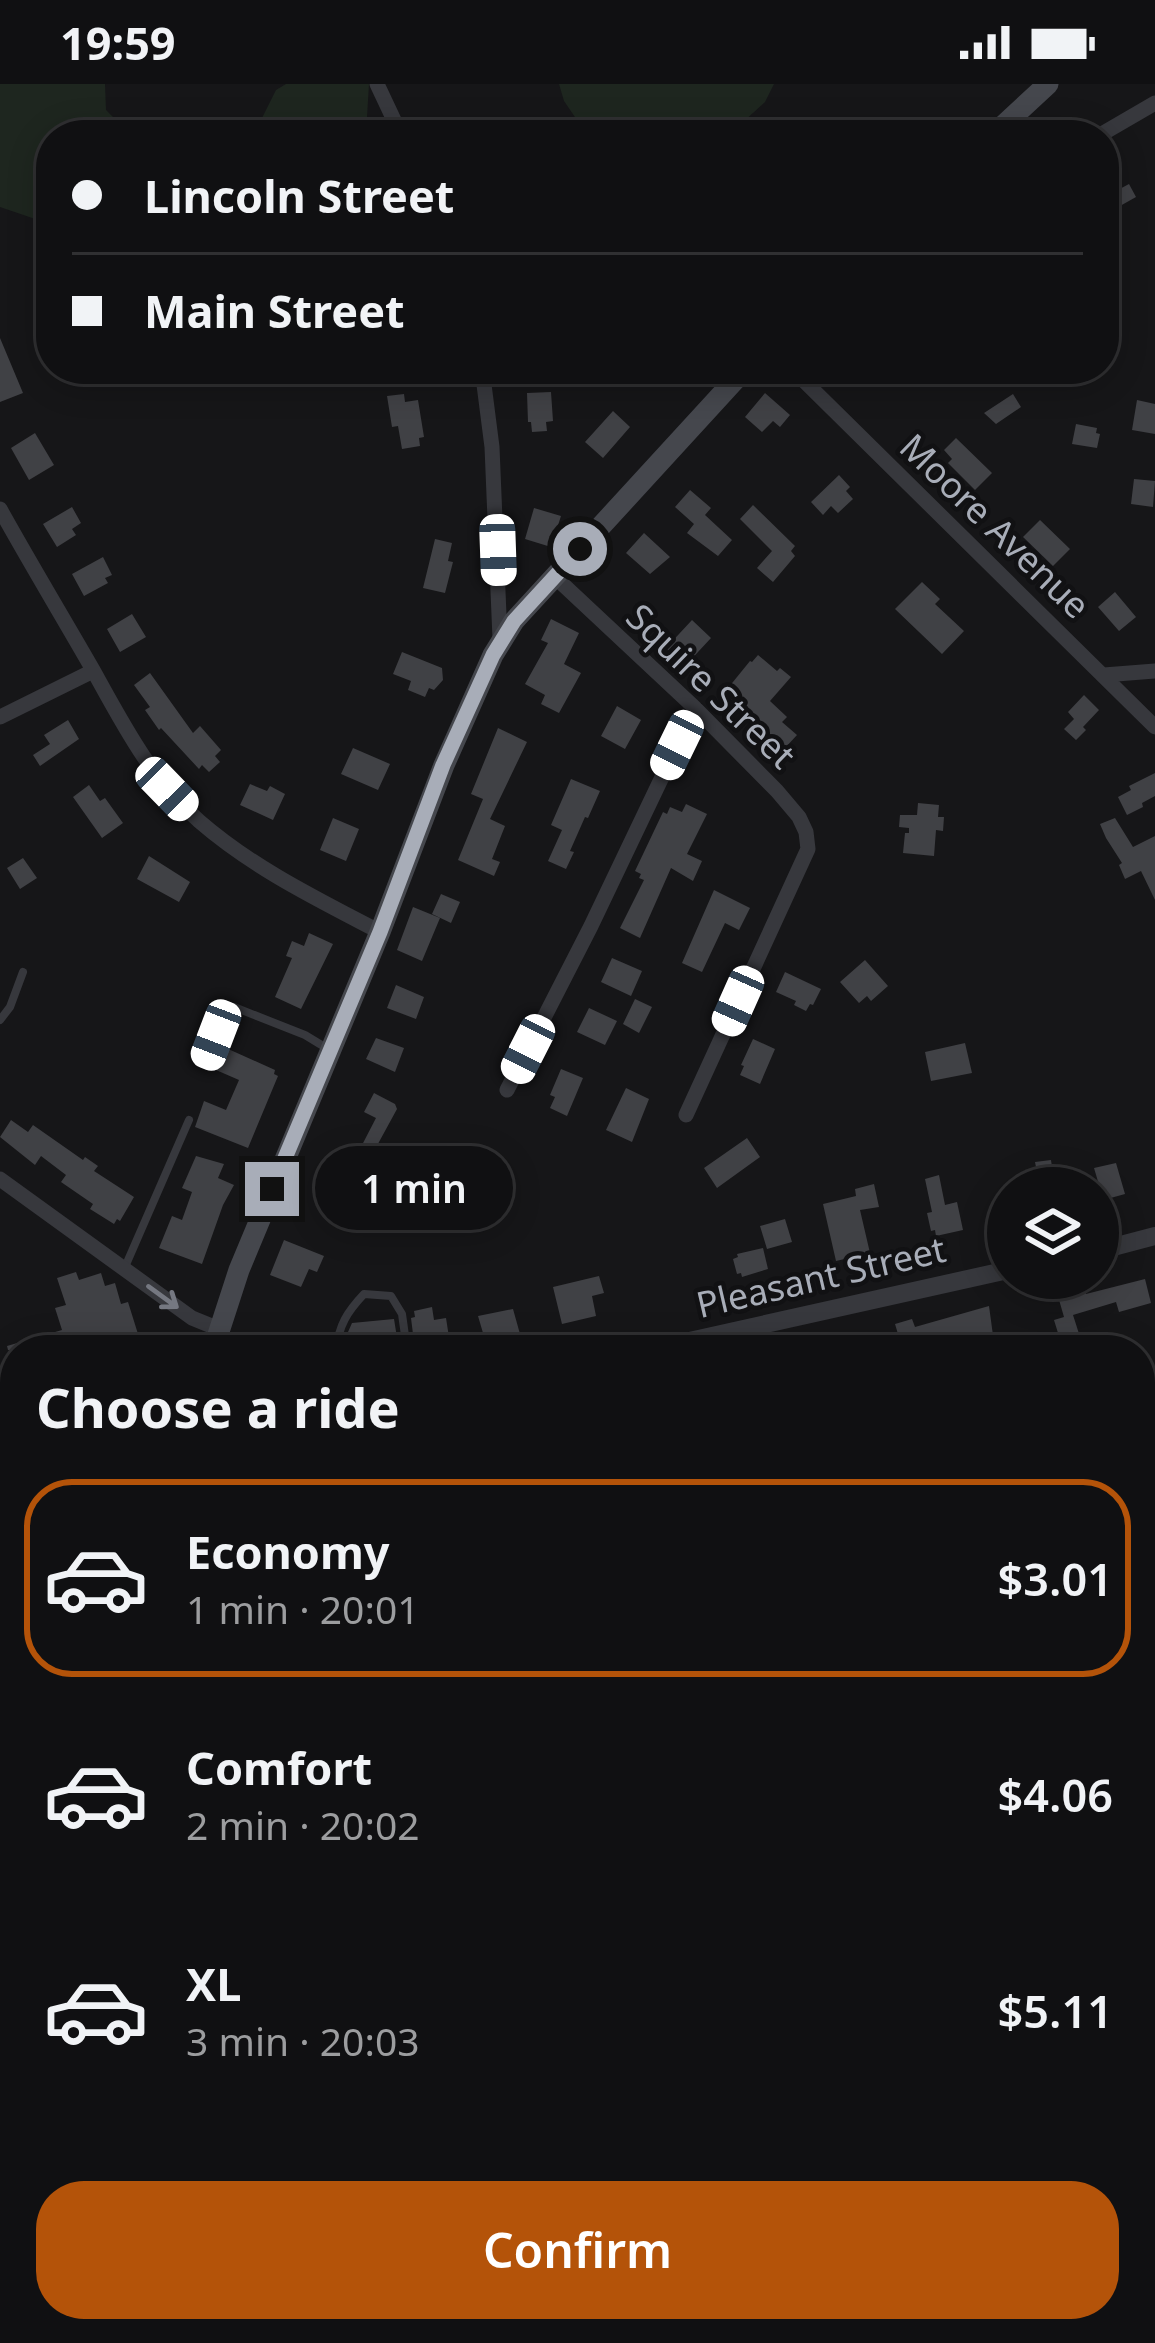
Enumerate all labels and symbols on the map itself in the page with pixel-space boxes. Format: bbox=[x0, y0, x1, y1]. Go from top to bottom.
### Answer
street label: Moore Avenue bbox=[890, 422, 1101, 629]
car bbox=[479, 513, 517, 587]
route start bbox=[553, 522, 607, 576]
street label: Squire Street bbox=[616, 592, 807, 779]
car bbox=[645, 705, 709, 785]
car bbox=[129, 751, 205, 827]
car bbox=[707, 961, 769, 1041]
car bbox=[186, 995, 246, 1075]
car bbox=[496, 1009, 560, 1089]
callout: 1 min bbox=[314, 1147, 512, 1231]
route end bbox=[245, 1162, 299, 1216]
street label: Pleasant Street bbox=[692, 1224, 950, 1329]
one-way arrow bbox=[146, 1283, 179, 1309]

